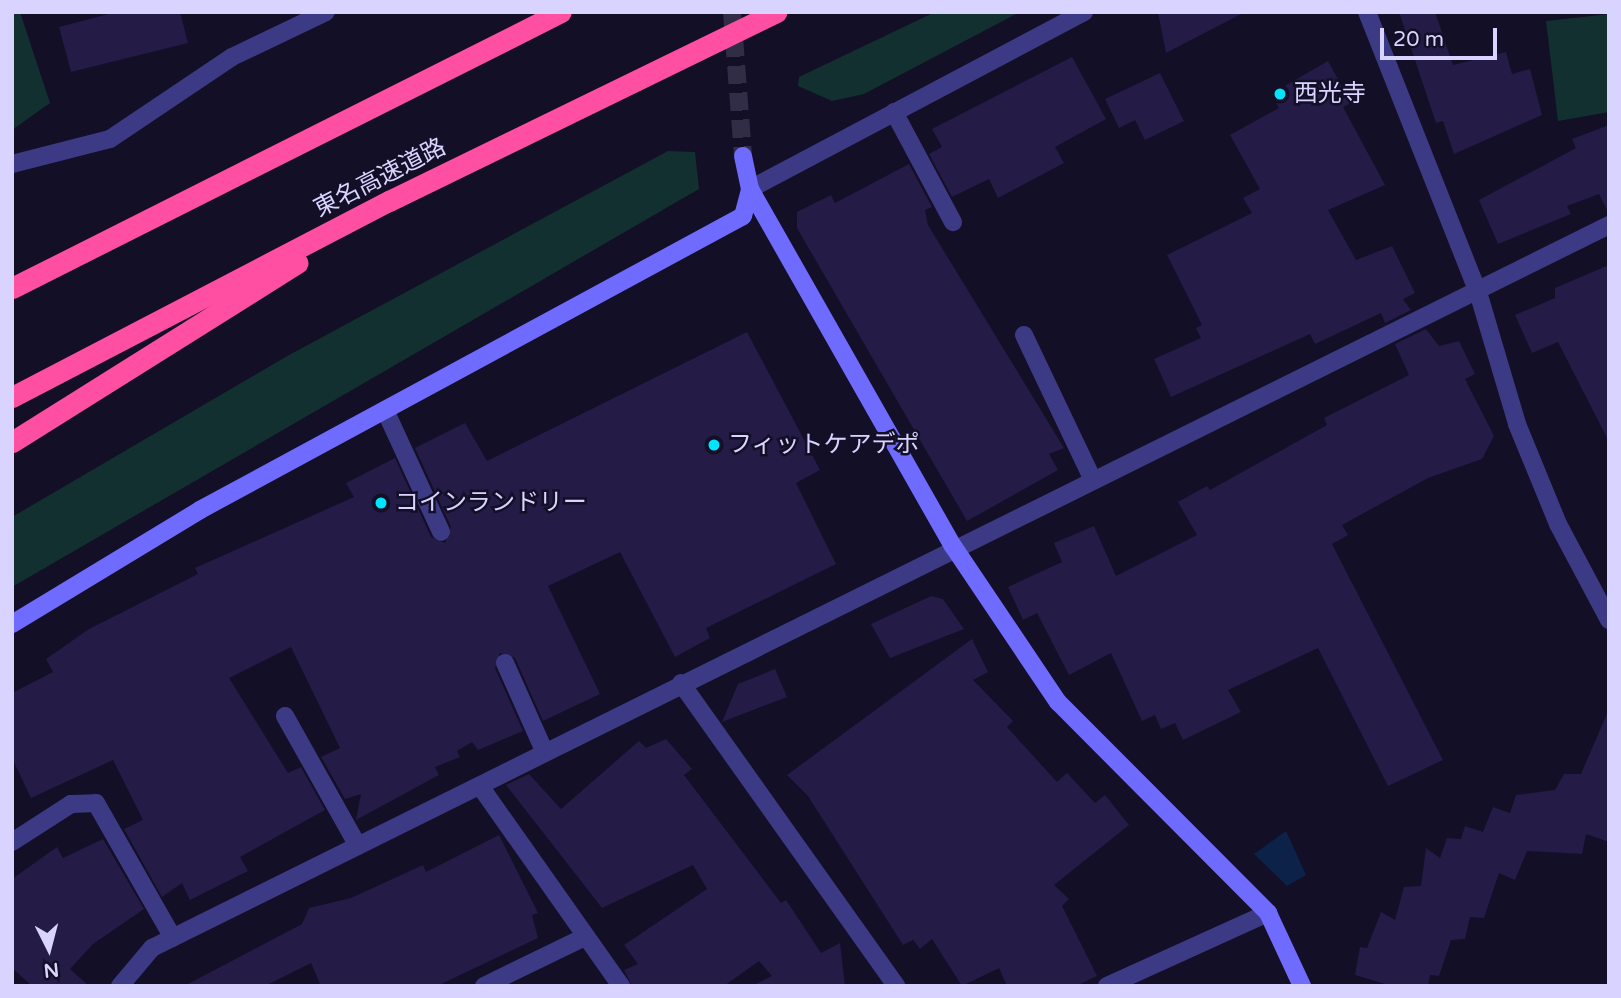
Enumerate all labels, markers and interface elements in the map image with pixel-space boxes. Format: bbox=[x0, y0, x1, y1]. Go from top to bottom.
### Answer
scale bar bbox=[1383, 14, 1500, 58]
text: 20 m bbox=[1393, 27, 1444, 52]
place label: 西光寺 bbox=[1294, 80, 1366, 108]
marker: 西光寺 bbox=[1272, 86, 1288, 102]
street label: 東名高速道路 bbox=[309, 132, 451, 224]
place label: フィットケアデポ bbox=[728, 431, 920, 459]
marker: フィットケアデポ bbox=[706, 437, 722, 453]
place label: コインランドリー bbox=[395, 489, 587, 517]
marker: コインランドリー bbox=[373, 495, 389, 511]
north arrow bbox=[14, 914, 84, 984]
text: N bbox=[42, 958, 60, 982]

